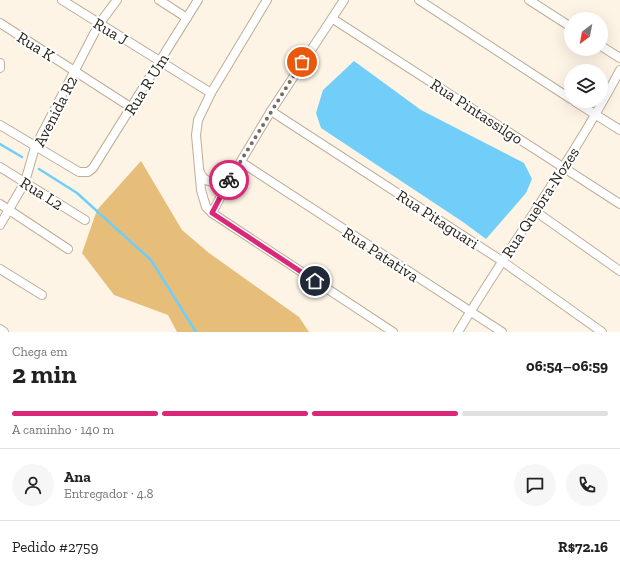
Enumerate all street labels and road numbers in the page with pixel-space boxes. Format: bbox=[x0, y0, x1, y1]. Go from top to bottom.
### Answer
street label: Rua J bbox=[90, 14, 132, 49]
street label: Rua K bbox=[14, 28, 59, 66]
street label: Rua R Um bbox=[120, 50, 173, 118]
street label: Avenida R2 bbox=[30, 73, 81, 150]
street label: Rua Pintassilgo bbox=[427, 74, 527, 148]
street label: Rua Quebra-Nozes bbox=[498, 143, 583, 261]
street label: Rua L2 bbox=[17, 173, 67, 214]
street label: Rua Pitaguari bbox=[393, 186, 483, 253]
street label: Rua Patativa bbox=[339, 223, 423, 286]

